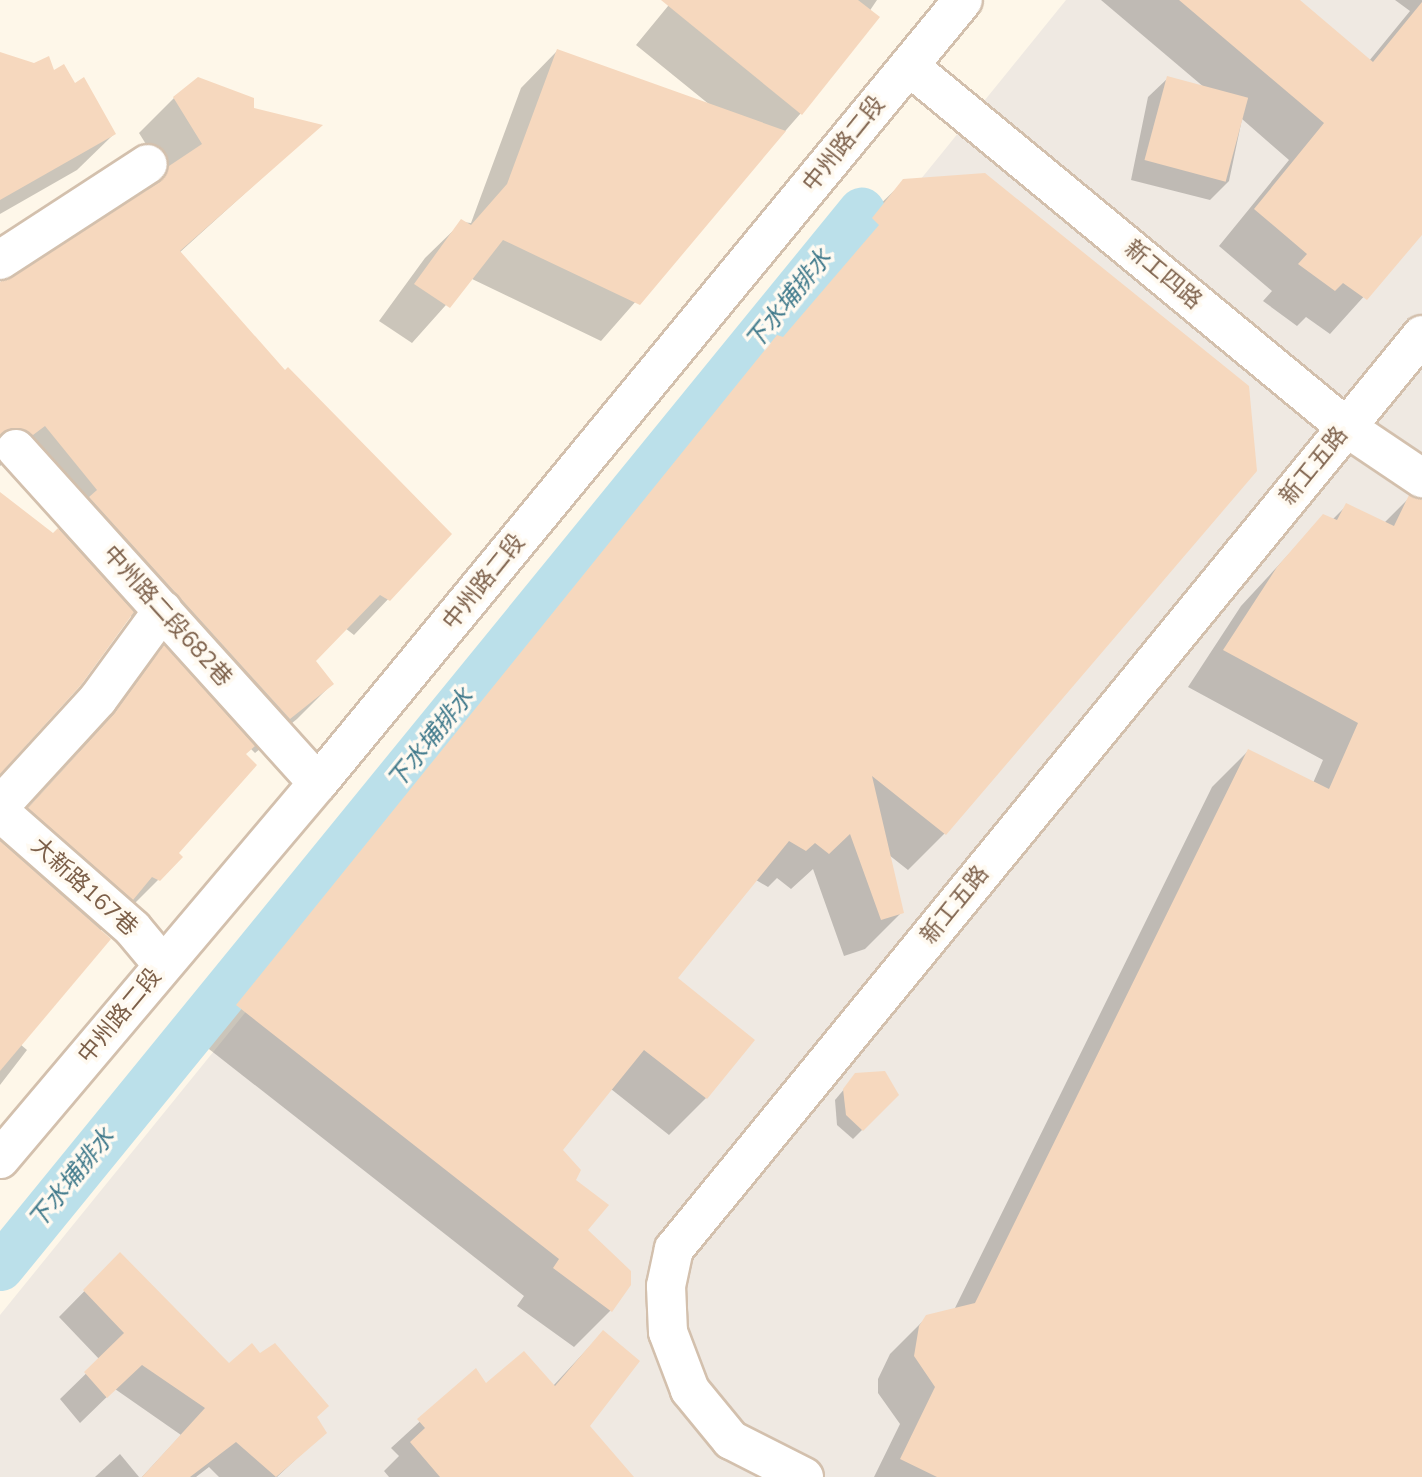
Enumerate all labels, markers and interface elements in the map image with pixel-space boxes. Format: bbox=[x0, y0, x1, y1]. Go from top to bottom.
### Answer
street label: 中州路二段 bbox=[797, 91, 891, 197]
street label: 新工四路 bbox=[1119, 235, 1207, 315]
water label: 下水埔排水 bbox=[740, 244, 838, 356]
street label: 新工五路 bbox=[1274, 422, 1354, 510]
street label: 中州路二段 bbox=[437, 529, 531, 635]
street label: 中州路二段682巷 bbox=[97, 540, 237, 692]
water label: 下水埔排水 bbox=[382, 683, 480, 795]
street label: 大新路167巷 bbox=[25, 832, 143, 942]
street label: 新工五路 bbox=[915, 861, 995, 949]
street label: 中州路二段 bbox=[72, 963, 168, 1069]
water label: 下水埔排水 bbox=[23, 1123, 121, 1235]

